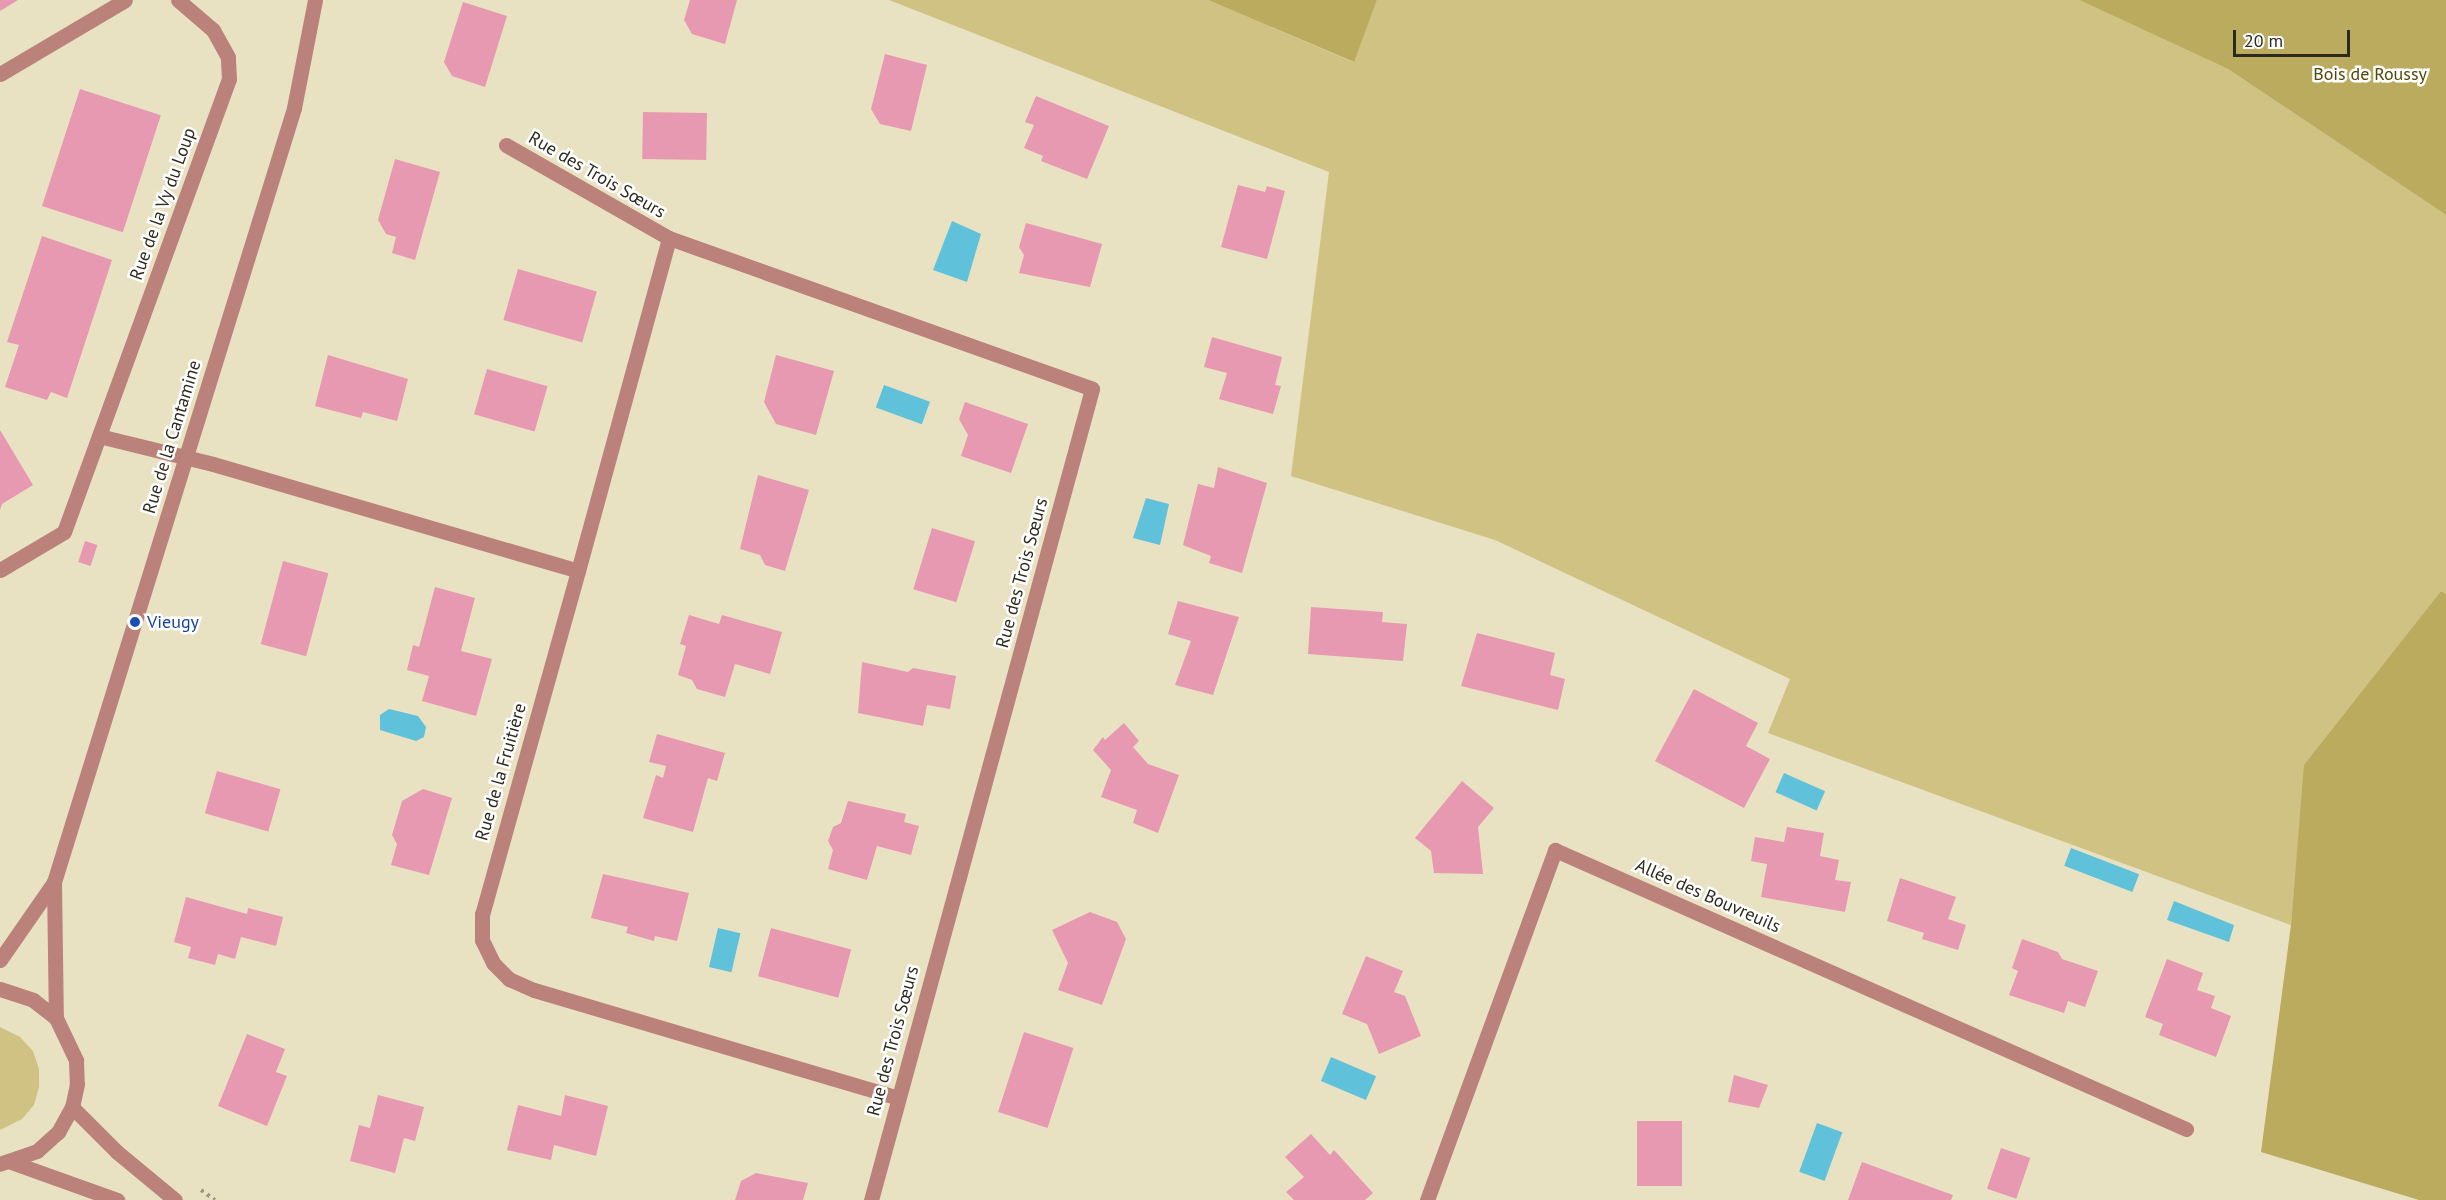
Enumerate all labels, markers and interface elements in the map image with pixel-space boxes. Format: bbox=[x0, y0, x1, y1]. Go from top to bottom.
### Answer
scale bar bbox=[2236, 18, 2353, 56]
text: 20 m bbox=[2244, 29, 2283, 52]
park label: Bois de Roussy bbox=[2313, 63, 2427, 85]
street label: Rue de la Vy du Loup bbox=[125, 124, 201, 284]
street label: Rue des Trois Sœurs bbox=[525, 127, 669, 223]
street label: Rue de la Cantamine bbox=[138, 358, 206, 516]
street label: Rue des Trois Sœurs bbox=[992, 495, 1052, 651]
place label: Vieugy bbox=[147, 611, 199, 633]
marker: Vieugy bbox=[128, 615, 142, 629]
street label: Rue de la Fruitière bbox=[471, 701, 531, 843]
street label: Allée des Bouvreuils bbox=[1632, 854, 1784, 938]
street label: Rue des Trois Sœurs bbox=[863, 963, 923, 1119]

